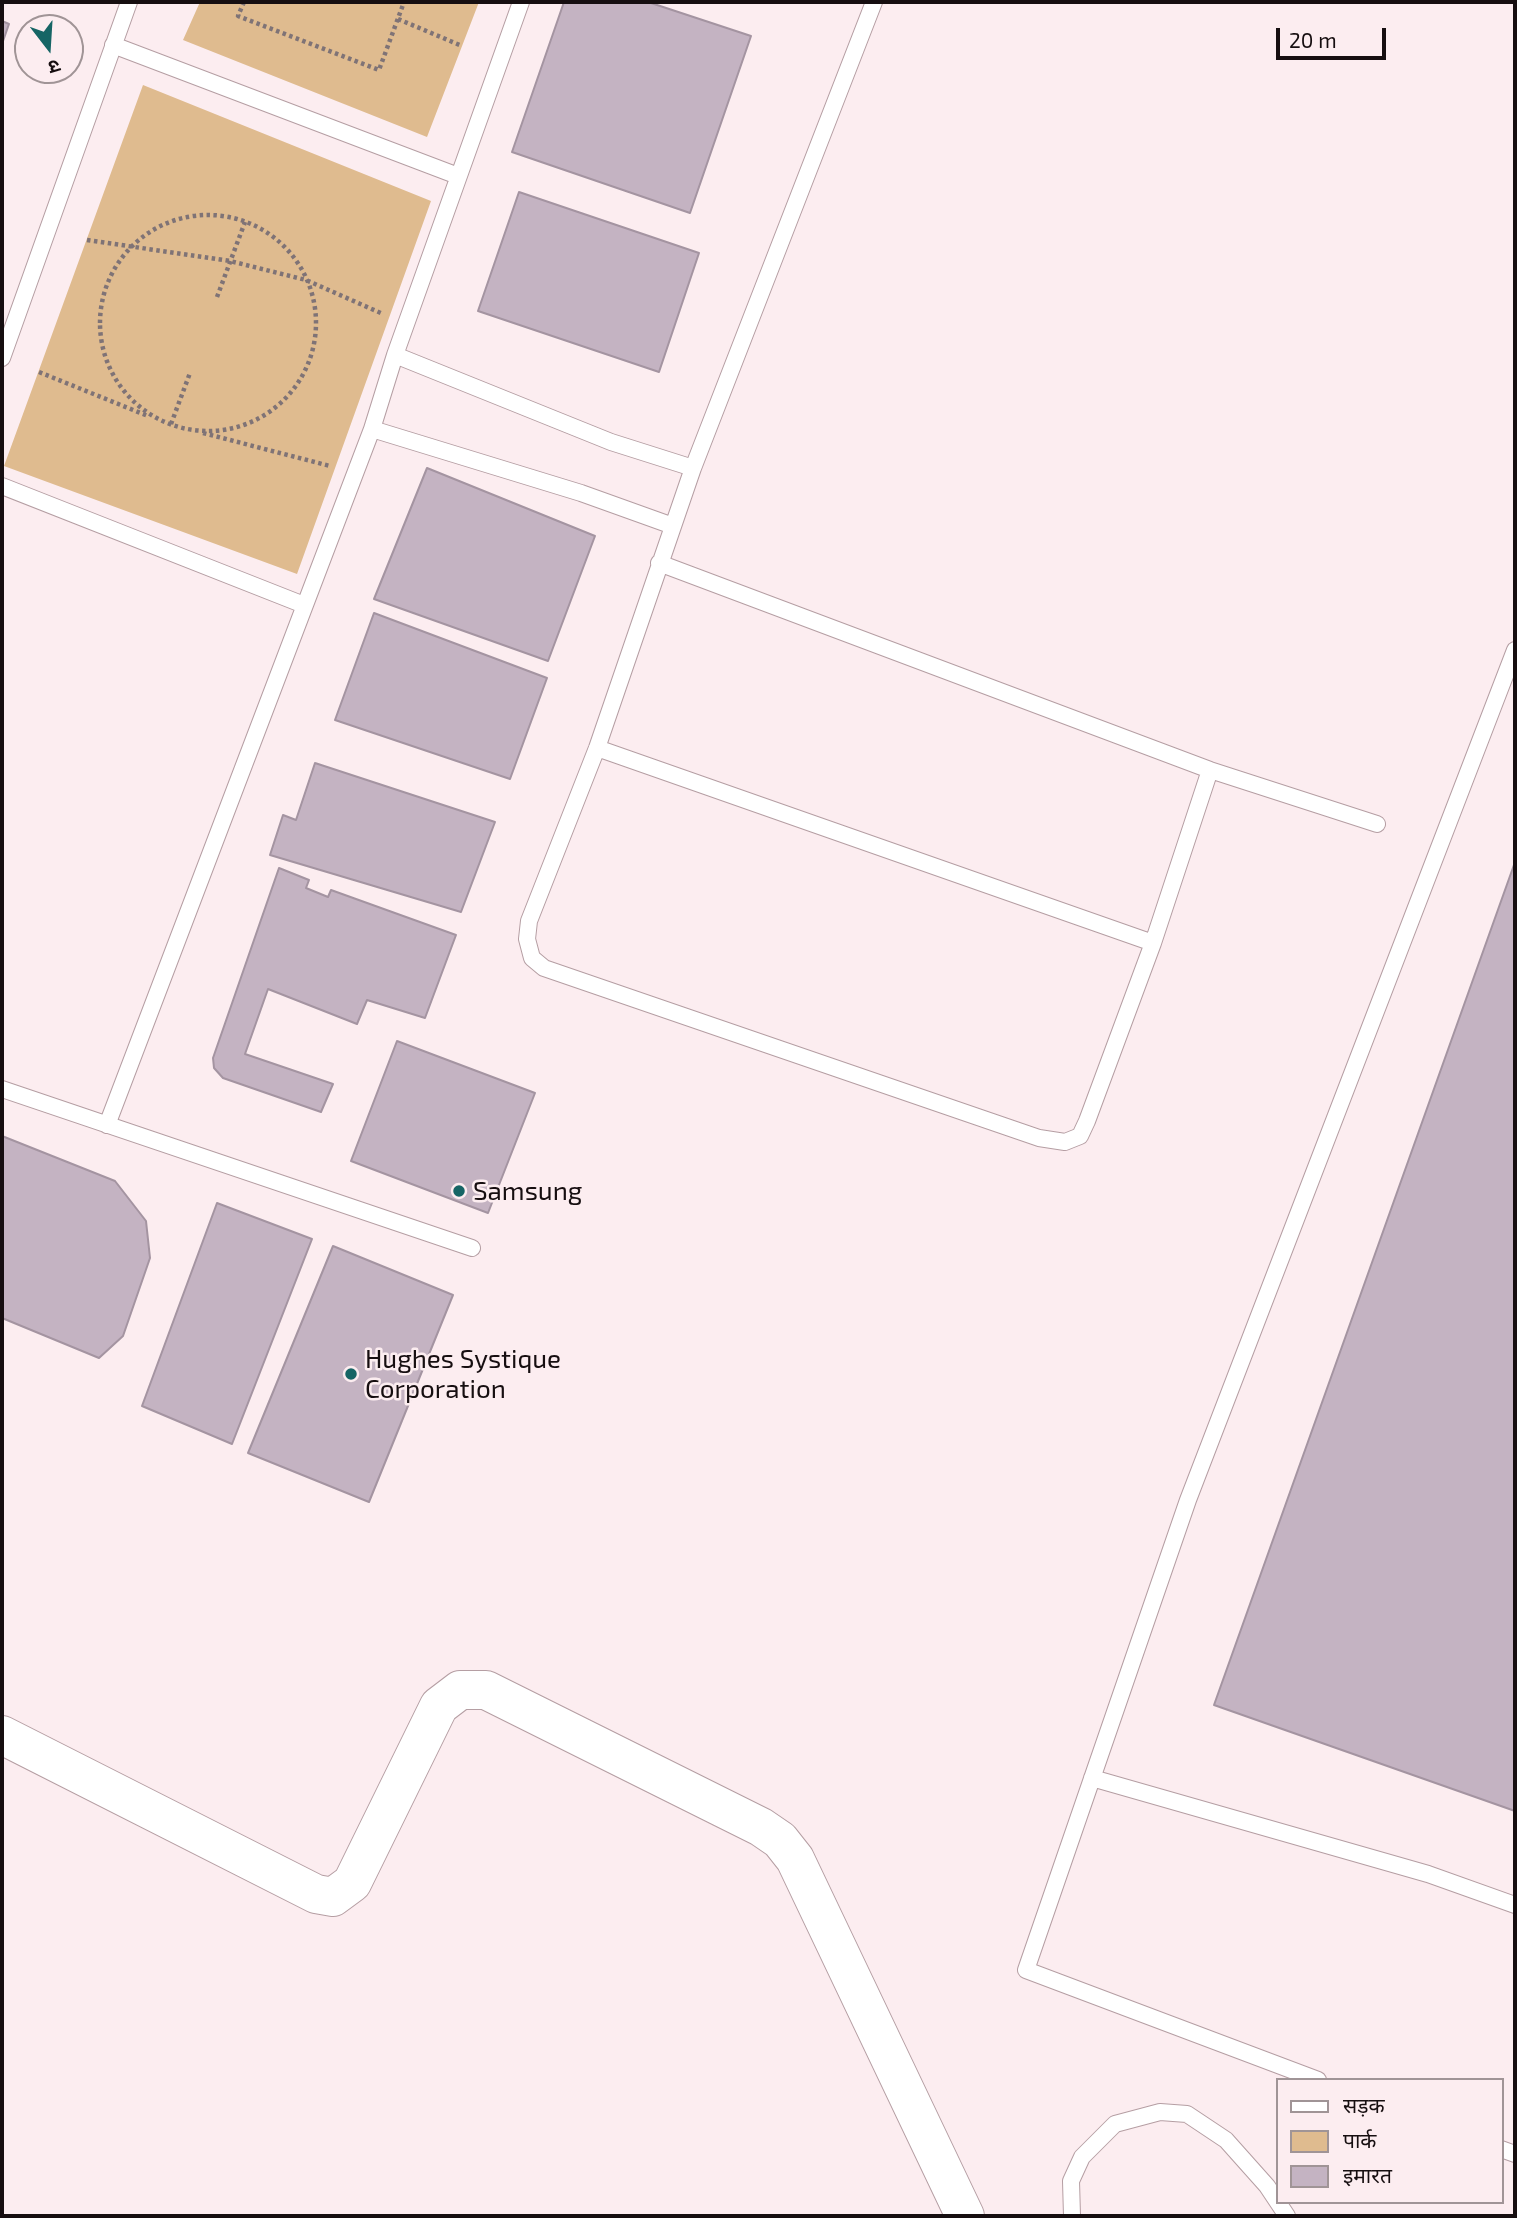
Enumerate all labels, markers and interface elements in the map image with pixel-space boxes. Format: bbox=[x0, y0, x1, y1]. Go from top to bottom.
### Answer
north arrow bbox=[14, 14, 84, 84]
scale bar bbox=[1279, 14, 1389, 58]
text: 20 m bbox=[1289, 27, 1337, 52]
text: उ bbox=[46, 55, 63, 80]
place label: Samsung bbox=[473, 1175, 582, 1207]
marker: Samsung bbox=[451, 1183, 467, 1199]
place label: Hughes Systique Corporation bbox=[365, 1343, 561, 1404]
marker: Hughes Systique Corporation bbox=[343, 1366, 359, 1382]
legend bbox=[1276, 2078, 1503, 2204]
text: सड़क bbox=[1343, 2092, 1385, 2117]
text: पार्क bbox=[1343, 2127, 1377, 2152]
text: इमारत bbox=[1343, 2162, 1392, 2187]

